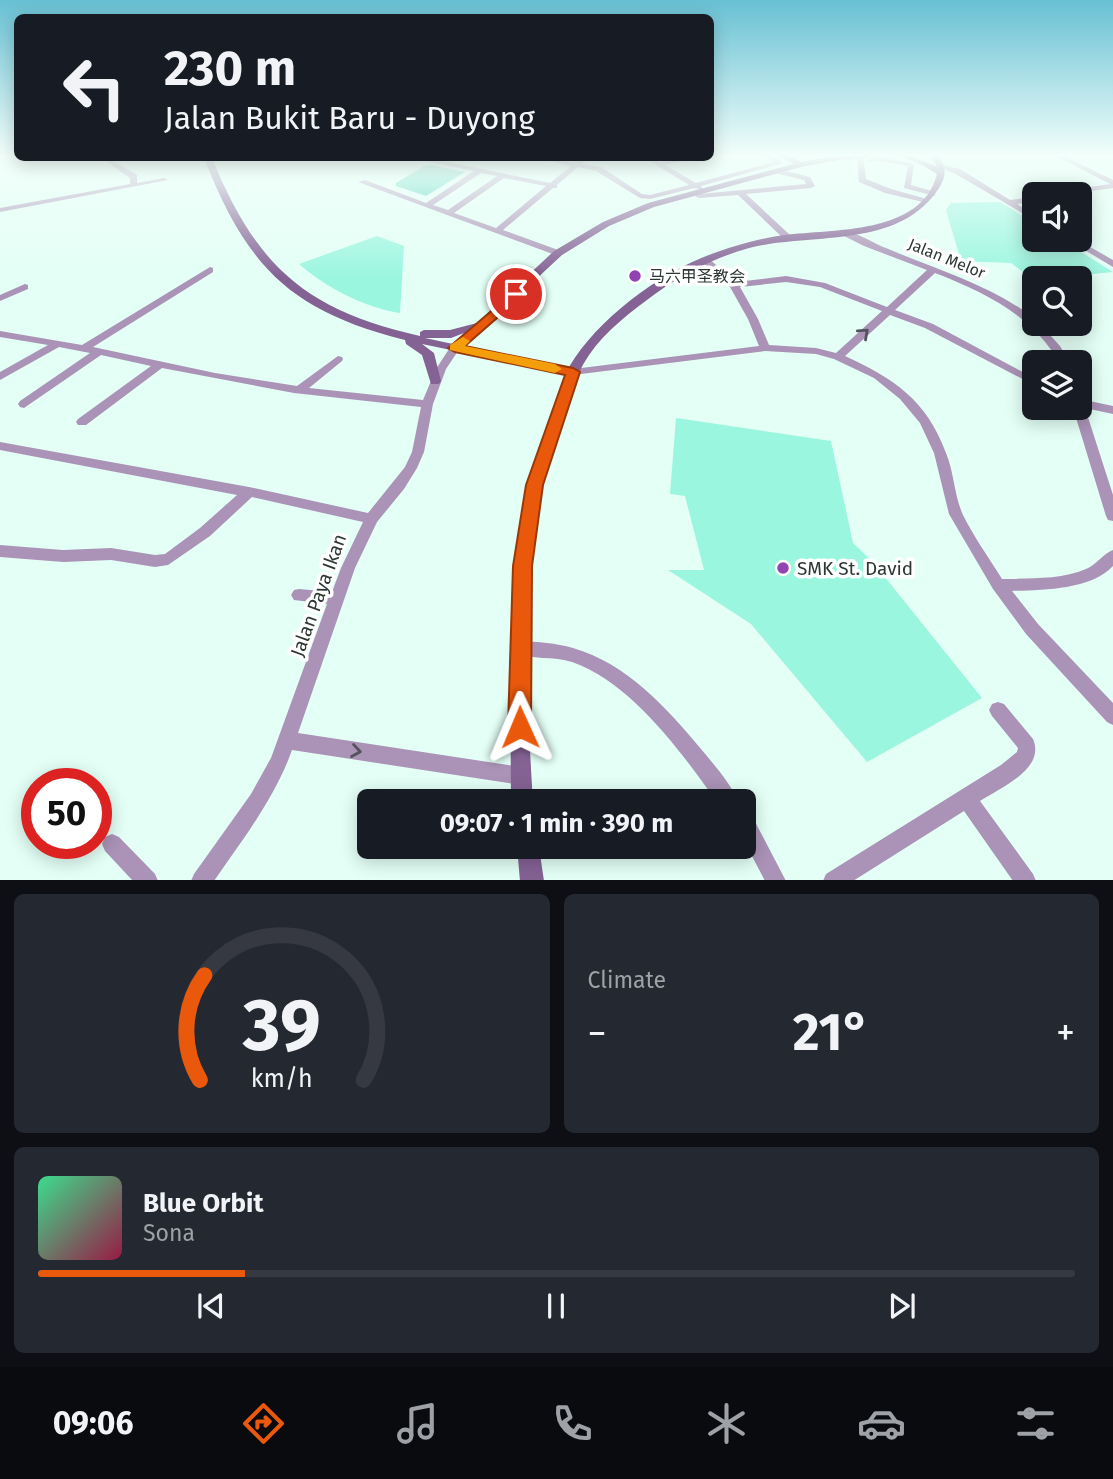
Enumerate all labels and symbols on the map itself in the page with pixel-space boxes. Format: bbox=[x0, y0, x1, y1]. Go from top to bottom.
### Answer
street label: Jalan Melor bbox=[905, 234, 989, 283]
pin bbox=[486, 264, 546, 324]
place label: 马六甲圣教会 bbox=[649, 267, 745, 286]
marker: 马六甲圣教会 bbox=[627, 268, 643, 284]
one-way arrow bbox=[856, 329, 869, 341]
street label: Jalan Paya Ikan bbox=[286, 531, 351, 660]
place label: SMK St. David bbox=[797, 557, 913, 580]
marker: SMK St. David bbox=[775, 560, 791, 576]
position arrow bbox=[483, 690, 557, 764]
one-way arrow bbox=[350, 743, 362, 758]
speed limit sign: 50 bbox=[21, 768, 112, 859]

